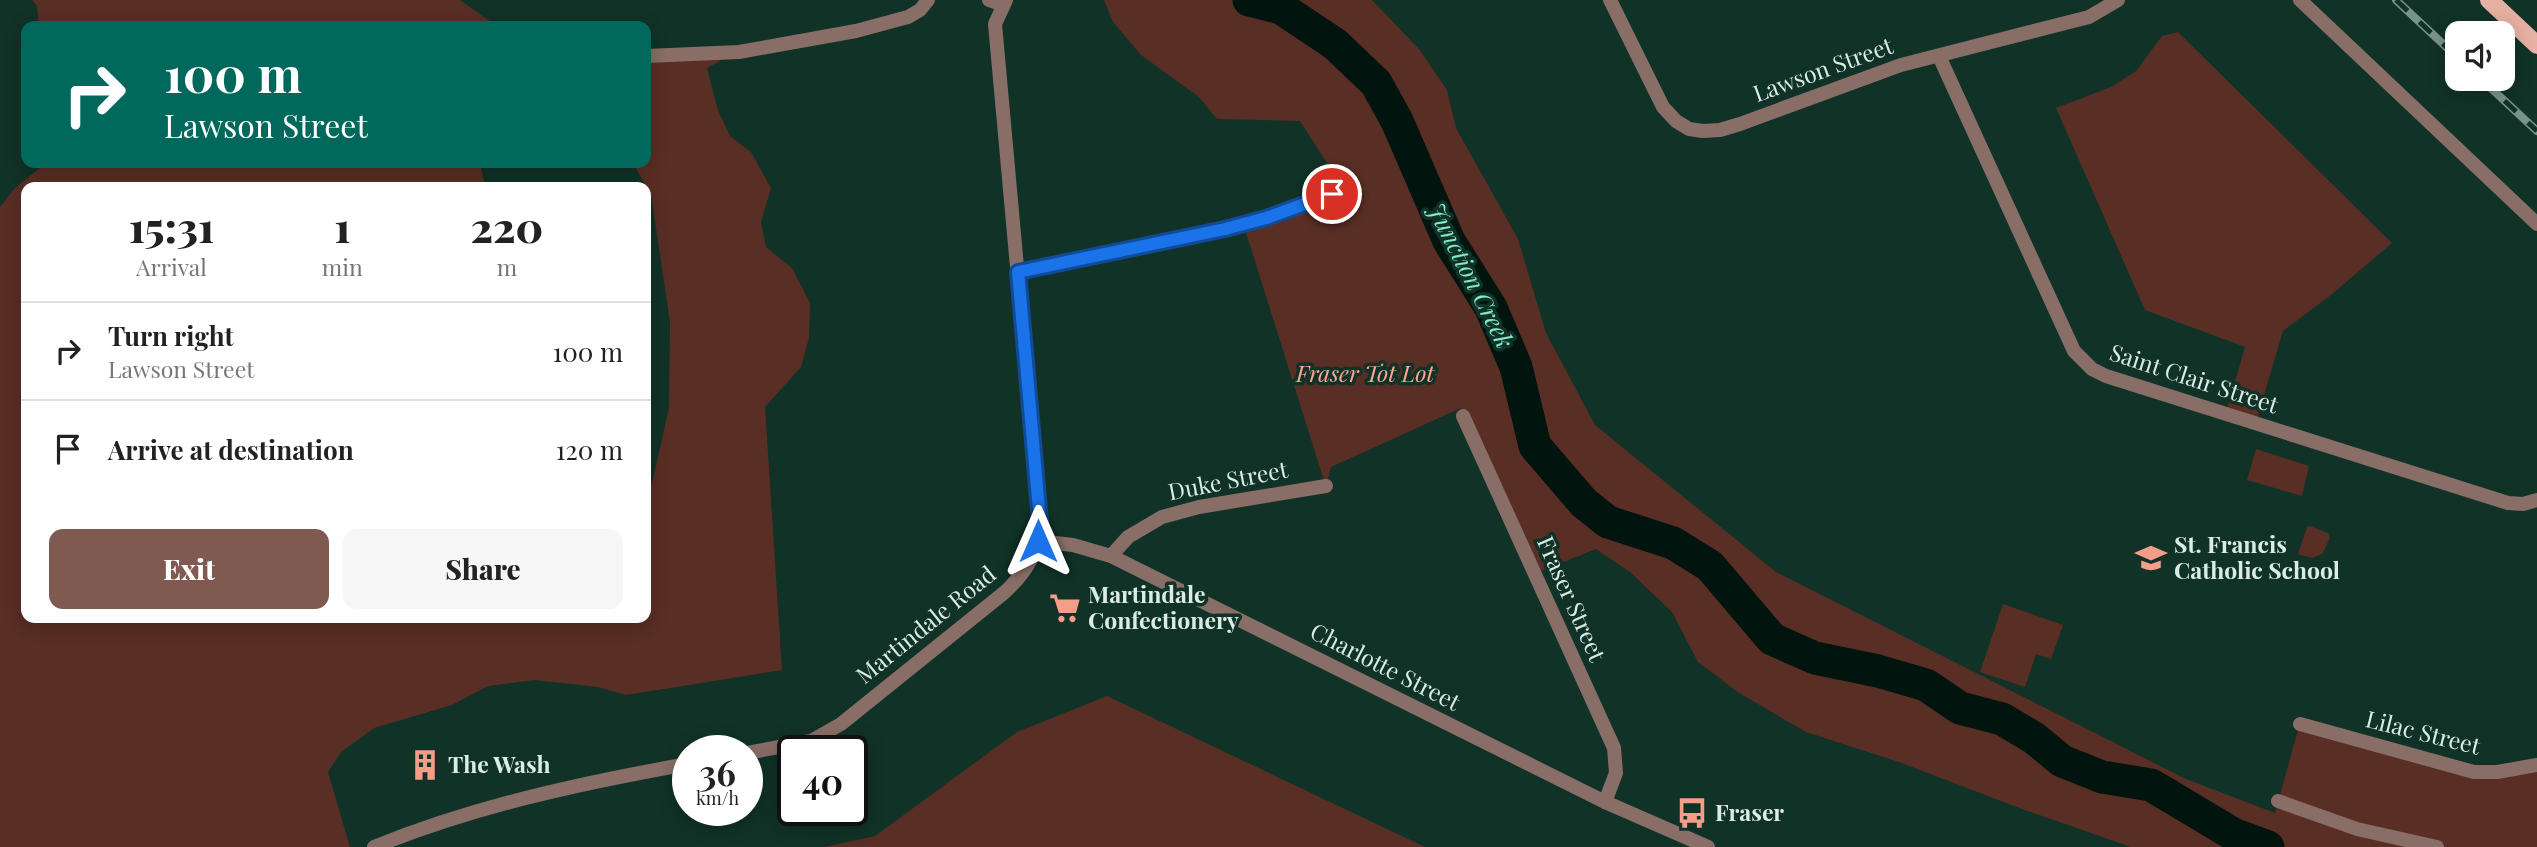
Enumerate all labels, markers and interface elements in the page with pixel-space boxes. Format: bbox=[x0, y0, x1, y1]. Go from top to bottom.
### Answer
map controls bbox=[2445, 21, 2515, 91]
button: sound bbox=[2445, 21, 2515, 91]
street label: Lawson Street bbox=[1748, 29, 1897, 108]
text: 100 m bbox=[164, 40, 302, 105]
icon: right bbox=[49, 49, 140, 140]
text: Lawson Street bbox=[164, 103, 368, 146]
pin bbox=[1302, 164, 1362, 224]
icon: arrive bbox=[1313, 175, 1351, 213]
water label: Junction Creek bbox=[1421, 197, 1522, 353]
text: 15:31 bbox=[129, 198, 214, 254]
text: 1 bbox=[334, 198, 350, 254]
text: 220 bbox=[470, 198, 543, 254]
text: Arrival bbox=[136, 251, 207, 282]
text: min bbox=[322, 251, 363, 282]
text: m bbox=[497, 251, 517, 282]
text: Turn right bbox=[108, 318, 234, 353]
icon: right bbox=[49, 332, 87, 370]
text: 100 m bbox=[553, 334, 623, 369]
street label: Saint Clair Street bbox=[2106, 336, 2284, 420]
text: Lawson Street bbox=[108, 353, 255, 384]
park label: Fraser Tot Lot bbox=[1295, 357, 1435, 388]
icon: arrive bbox=[49, 430, 87, 468]
text: Arrive at destination bbox=[108, 432, 354, 467]
text: 120 m bbox=[556, 432, 623, 467]
street label: Duke Street bbox=[1165, 453, 1291, 506]
position arrow bbox=[1001, 504, 1075, 578]
place label: St. Francis Catholic School bbox=[2174, 528, 2340, 585]
button: Exit bbox=[49, 529, 329, 609]
button: Share bbox=[343, 529, 623, 609]
street label: Fraser Street bbox=[1531, 531, 1614, 667]
school or university icon: St. Francis Catholic School bbox=[2134, 541, 2168, 575]
street label: Martindale Road bbox=[849, 558, 1001, 690]
place label: Martindale Confectionery bbox=[1088, 578, 1239, 635]
supermarket icon: Martindale Confectionery bbox=[1048, 591, 1082, 625]
street label: Charlotte Street bbox=[1306, 615, 1467, 717]
street label: Lilac Street bbox=[2363, 702, 2485, 761]
speed limit sign: 40 bbox=[777, 735, 868, 826]
building icon: The Wash bbox=[408, 748, 442, 782]
place label: The Wash bbox=[448, 748, 551, 779]
text: 36 bbox=[699, 748, 736, 795]
text: km/h bbox=[696, 786, 739, 810]
bus stop icon: Fraser bbox=[1675, 796, 1709, 830]
place label: Fraser bbox=[1715, 796, 1784, 827]

